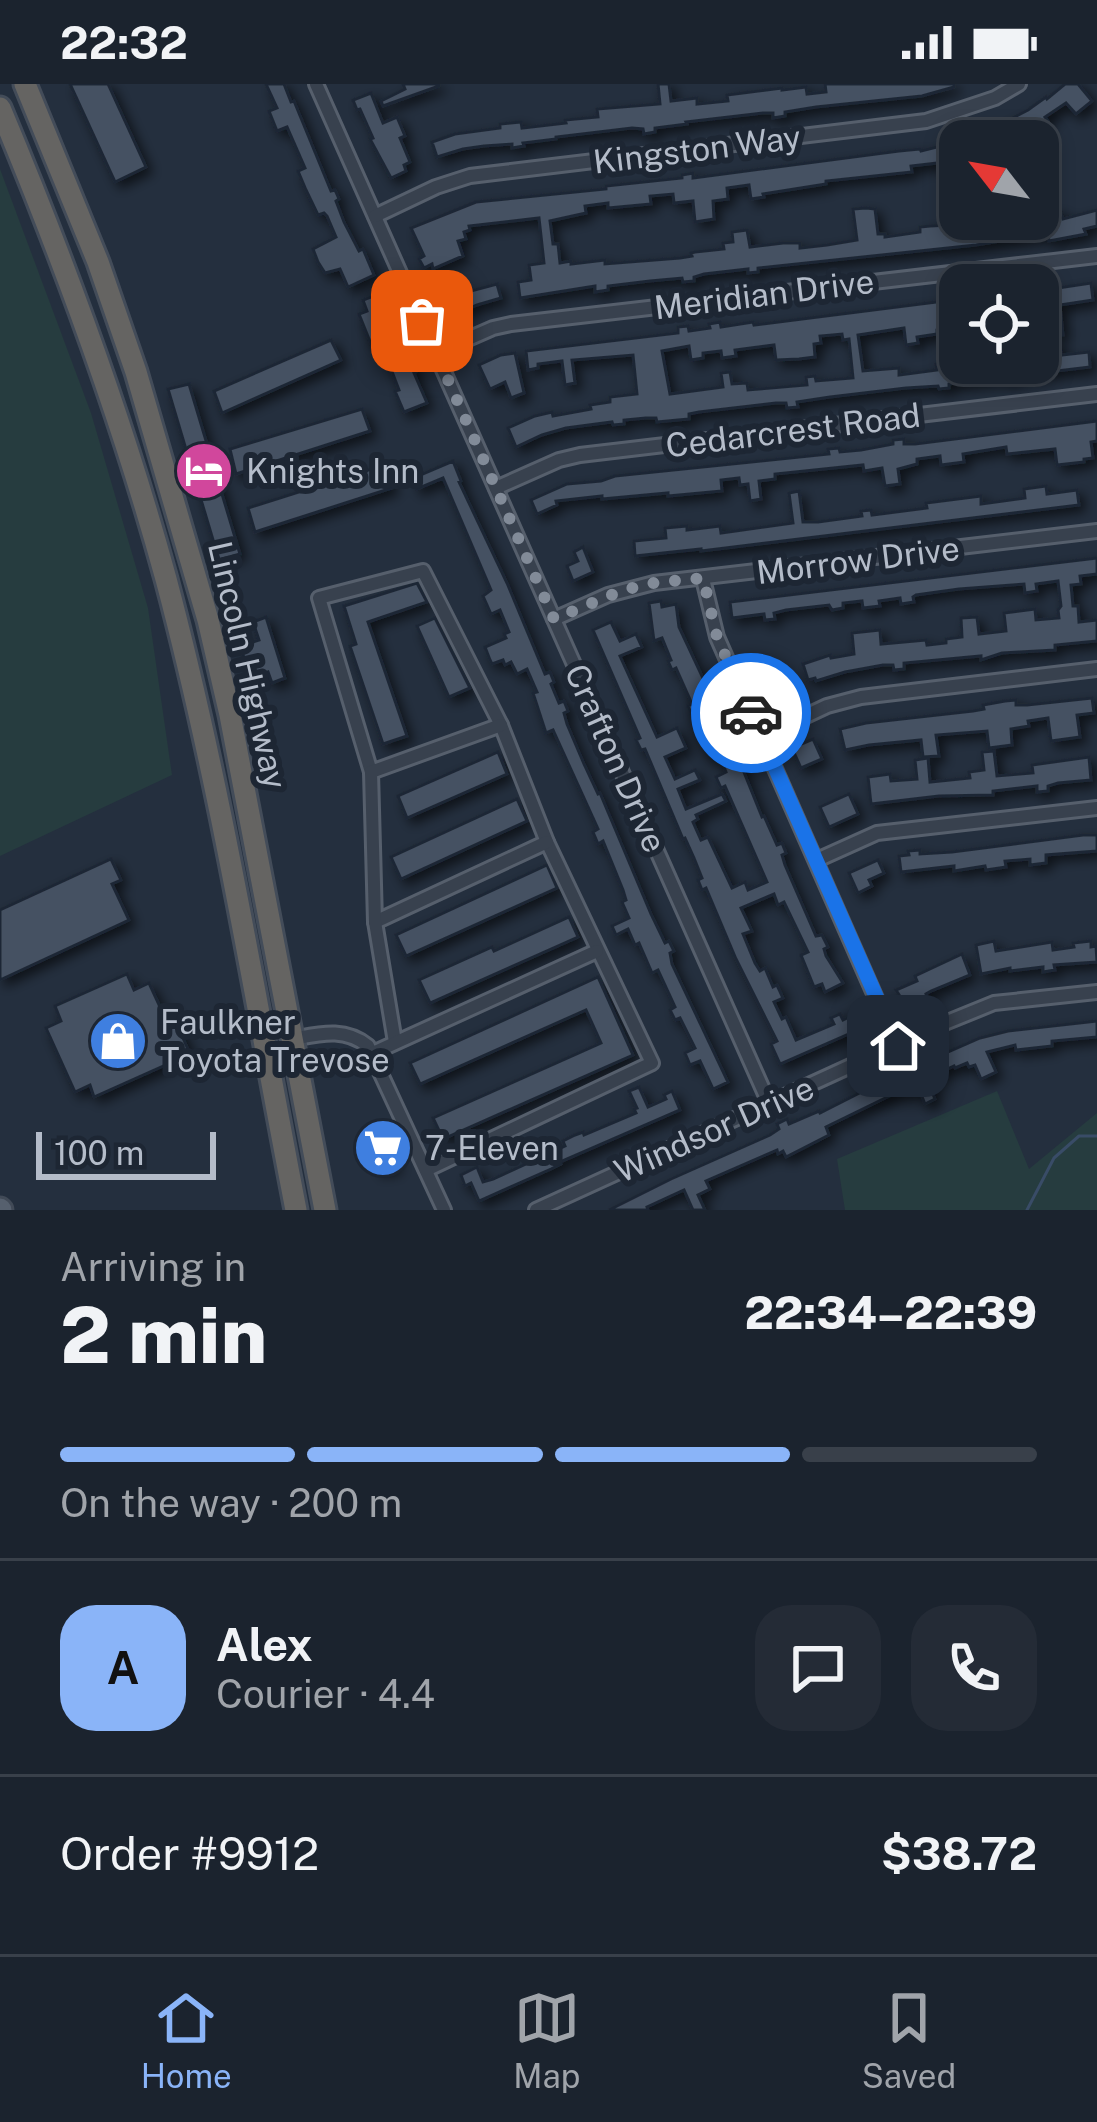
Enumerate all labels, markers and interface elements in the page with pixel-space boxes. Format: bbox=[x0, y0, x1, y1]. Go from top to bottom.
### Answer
text: 22:32 bbox=[60, 16, 188, 69]
street label: Kingston Way bbox=[591, 117, 803, 181]
north arrow bbox=[939, 120, 1059, 240]
map controls bbox=[939, 120, 1059, 384]
street label: Meridian Drive bbox=[652, 262, 876, 326]
button: locate bbox=[939, 264, 1059, 384]
pin bbox=[371, 270, 473, 372]
icon: bag bbox=[389, 288, 455, 354]
street label: Cedarcrest Road bbox=[664, 396, 922, 464]
hotel icon: Knights Inn bbox=[173, 440, 235, 502]
place label: Knights Inn bbox=[246, 452, 419, 490]
street label: Morrow Drive bbox=[754, 529, 962, 591]
street label: Lincoln Highway bbox=[201, 537, 295, 793]
courier bbox=[691, 653, 811, 773]
street label: Crafton Drive bbox=[558, 658, 674, 858]
icon: car bbox=[718, 680, 784, 746]
pin bbox=[847, 995, 949, 1097]
place label: Faulkner Toyota Trevose bbox=[160, 1003, 390, 1079]
shop icon: Faulkner Toyota Trevose bbox=[87, 1010, 149, 1072]
icon: home bbox=[865, 1013, 931, 1079]
street label: Windsor Drive bbox=[609, 1068, 819, 1190]
supermarket icon: 7-Eleven bbox=[352, 1117, 414, 1179]
scale bar bbox=[36, 1126, 216, 1179]
place label: 7-Eleven bbox=[425, 1129, 559, 1167]
text: 100 m bbox=[54, 1134, 144, 1172]
text: Arriving in bbox=[60, 1244, 246, 1290]
text: 22:34–22:39 bbox=[745, 1286, 1037, 1339]
text: 2 min bbox=[60, 1289, 267, 1381]
text: On the way · 200 m bbox=[60, 1480, 402, 1526]
button: chat bbox=[755, 1605, 881, 1731]
button: phone bbox=[911, 1605, 1037, 1731]
text: Alex bbox=[216, 1618, 313, 1671]
text: A bbox=[107, 1641, 139, 1694]
text: Courier · 4.4 bbox=[216, 1671, 435, 1717]
text: Order #9912 bbox=[60, 1827, 319, 1880]
text: $38.72 bbox=[881, 1827, 1037, 1880]
tab: Home bbox=[141, 1985, 232, 2095]
tab: Map bbox=[513, 1985, 580, 2095]
tab: Saved bbox=[862, 1985, 956, 2095]

